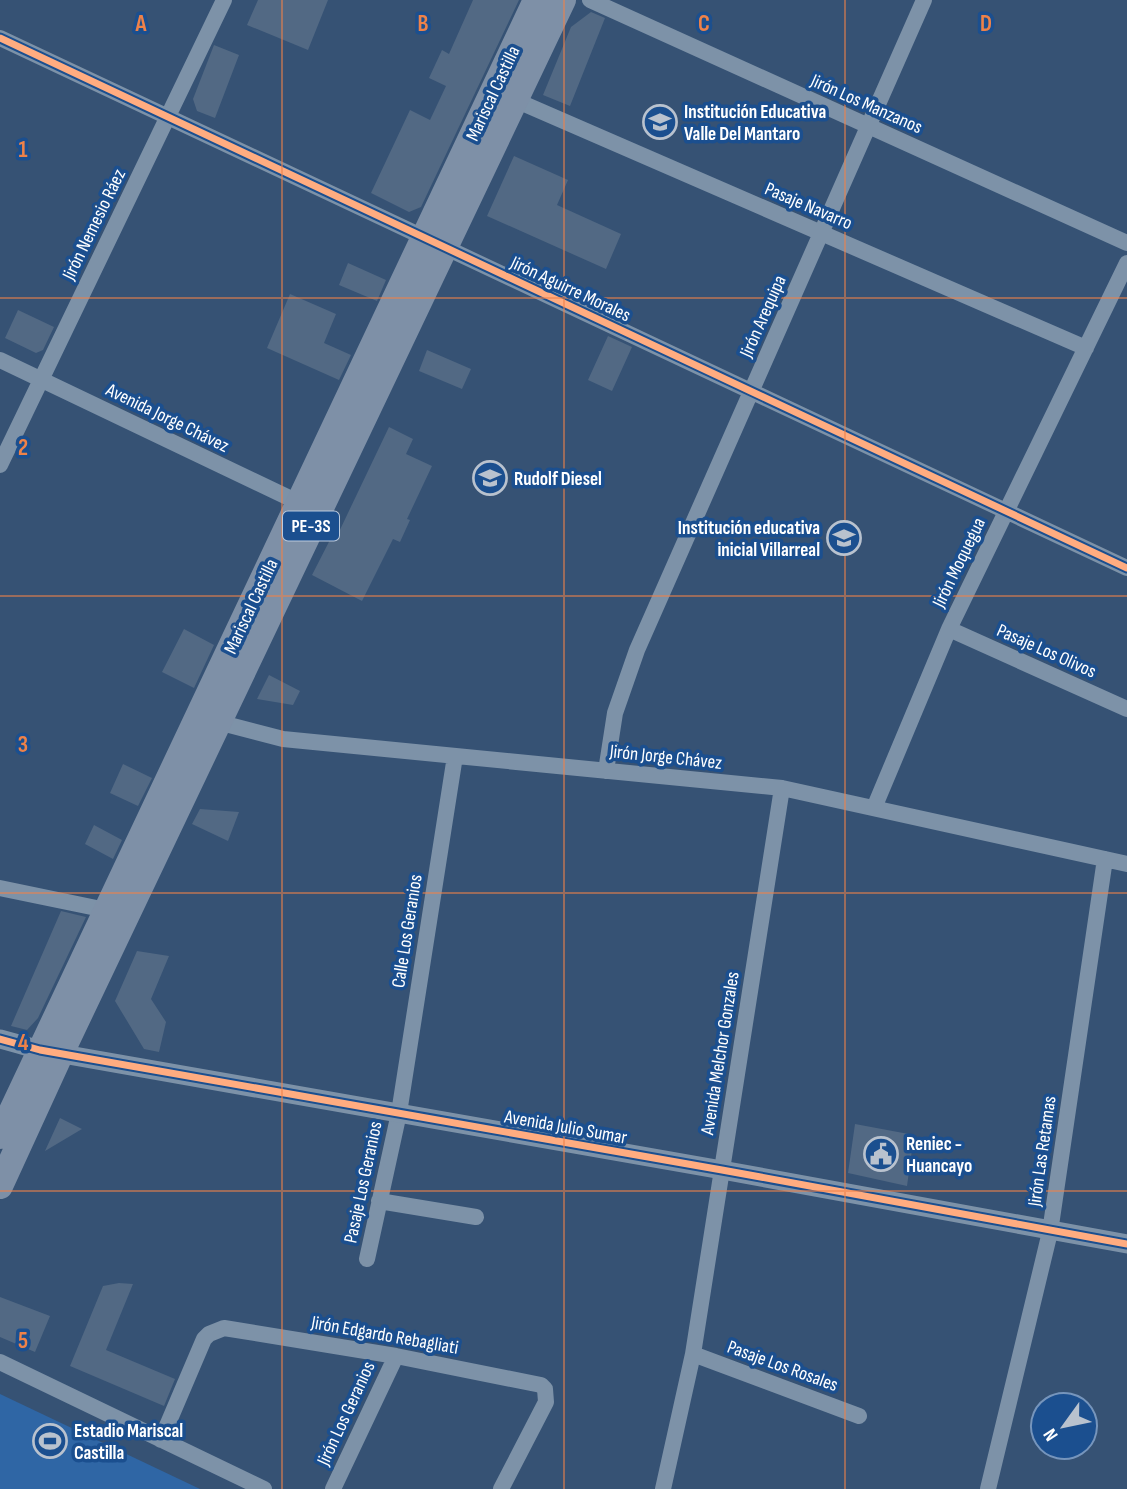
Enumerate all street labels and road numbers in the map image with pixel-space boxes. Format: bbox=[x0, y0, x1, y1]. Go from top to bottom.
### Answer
street label: Mariscal Castilla bbox=[461, 42, 525, 145]
street label: Jirón Los Manzanos bbox=[806, 69, 926, 139]
street label: Jirón Nemesio Ráez bbox=[57, 165, 131, 285]
street label: Pasaje Navarro bbox=[761, 178, 856, 235]
street label: Jirón Aguirre Morales bbox=[506, 251, 634, 327]
street label: Jirón Arequipa bbox=[735, 272, 792, 362]
street label: Avenida Jorge Chávez bbox=[101, 378, 233, 458]
road number: PE-3S bbox=[283, 512, 339, 540]
street label: Jirón Moquegua bbox=[927, 514, 991, 612]
street label: Mariscal Castilla bbox=[219, 555, 283, 658]
street label: Pasaje Los Olivos bbox=[993, 619, 1100, 684]
street label: Jirón Jorge Chávez bbox=[608, 740, 723, 775]
street label: Calle Los Geranios bbox=[387, 873, 428, 990]
street label: Avenida Melchor Gonzales bbox=[696, 970, 745, 1137]
street label: Jirón Las Retamas bbox=[1023, 1094, 1062, 1209]
street label: Avenida Julio Sumar bbox=[502, 1105, 629, 1150]
street label: Pasaje Los Geranios bbox=[339, 1119, 388, 1245]
street label: Jirón Edgardo Rebagliati bbox=[308, 1311, 460, 1360]
street label: Pasaje Los Rosales bbox=[724, 1336, 841, 1397]
street label: Jirón Los Geranios bbox=[312, 1358, 381, 1470]

